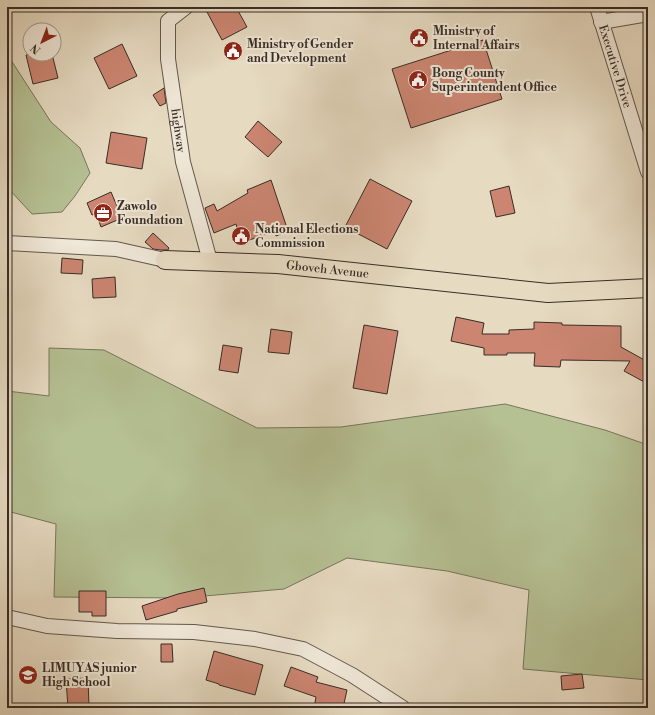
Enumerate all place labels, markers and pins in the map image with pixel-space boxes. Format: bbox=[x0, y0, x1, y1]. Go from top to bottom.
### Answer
place label: Ministry of Internal Affairs bbox=[433, 24, 520, 53]
public building icon: Ministry of Internal Affairs bbox=[408, 27, 430, 49]
place label: Ministry of Gender and Development bbox=[247, 37, 353, 66]
public building icon: Ministry of Gender and Development bbox=[222, 40, 244, 62]
place label: Bong County Superintendent Office bbox=[432, 66, 558, 95]
public building icon: Bong County Superintendent Office bbox=[407, 69, 429, 91]
place label: Zawolo Foundation bbox=[117, 199, 183, 228]
office icon: Zawolo Foundation bbox=[92, 202, 114, 224]
place label: National Elections Commission bbox=[255, 222, 358, 251]
public building icon: National Elections Commission bbox=[230, 225, 252, 247]
place label: LIMUYAS junior High School bbox=[42, 661, 137, 690]
school or university icon: LIMUYAS junior High School bbox=[17, 664, 39, 686]

